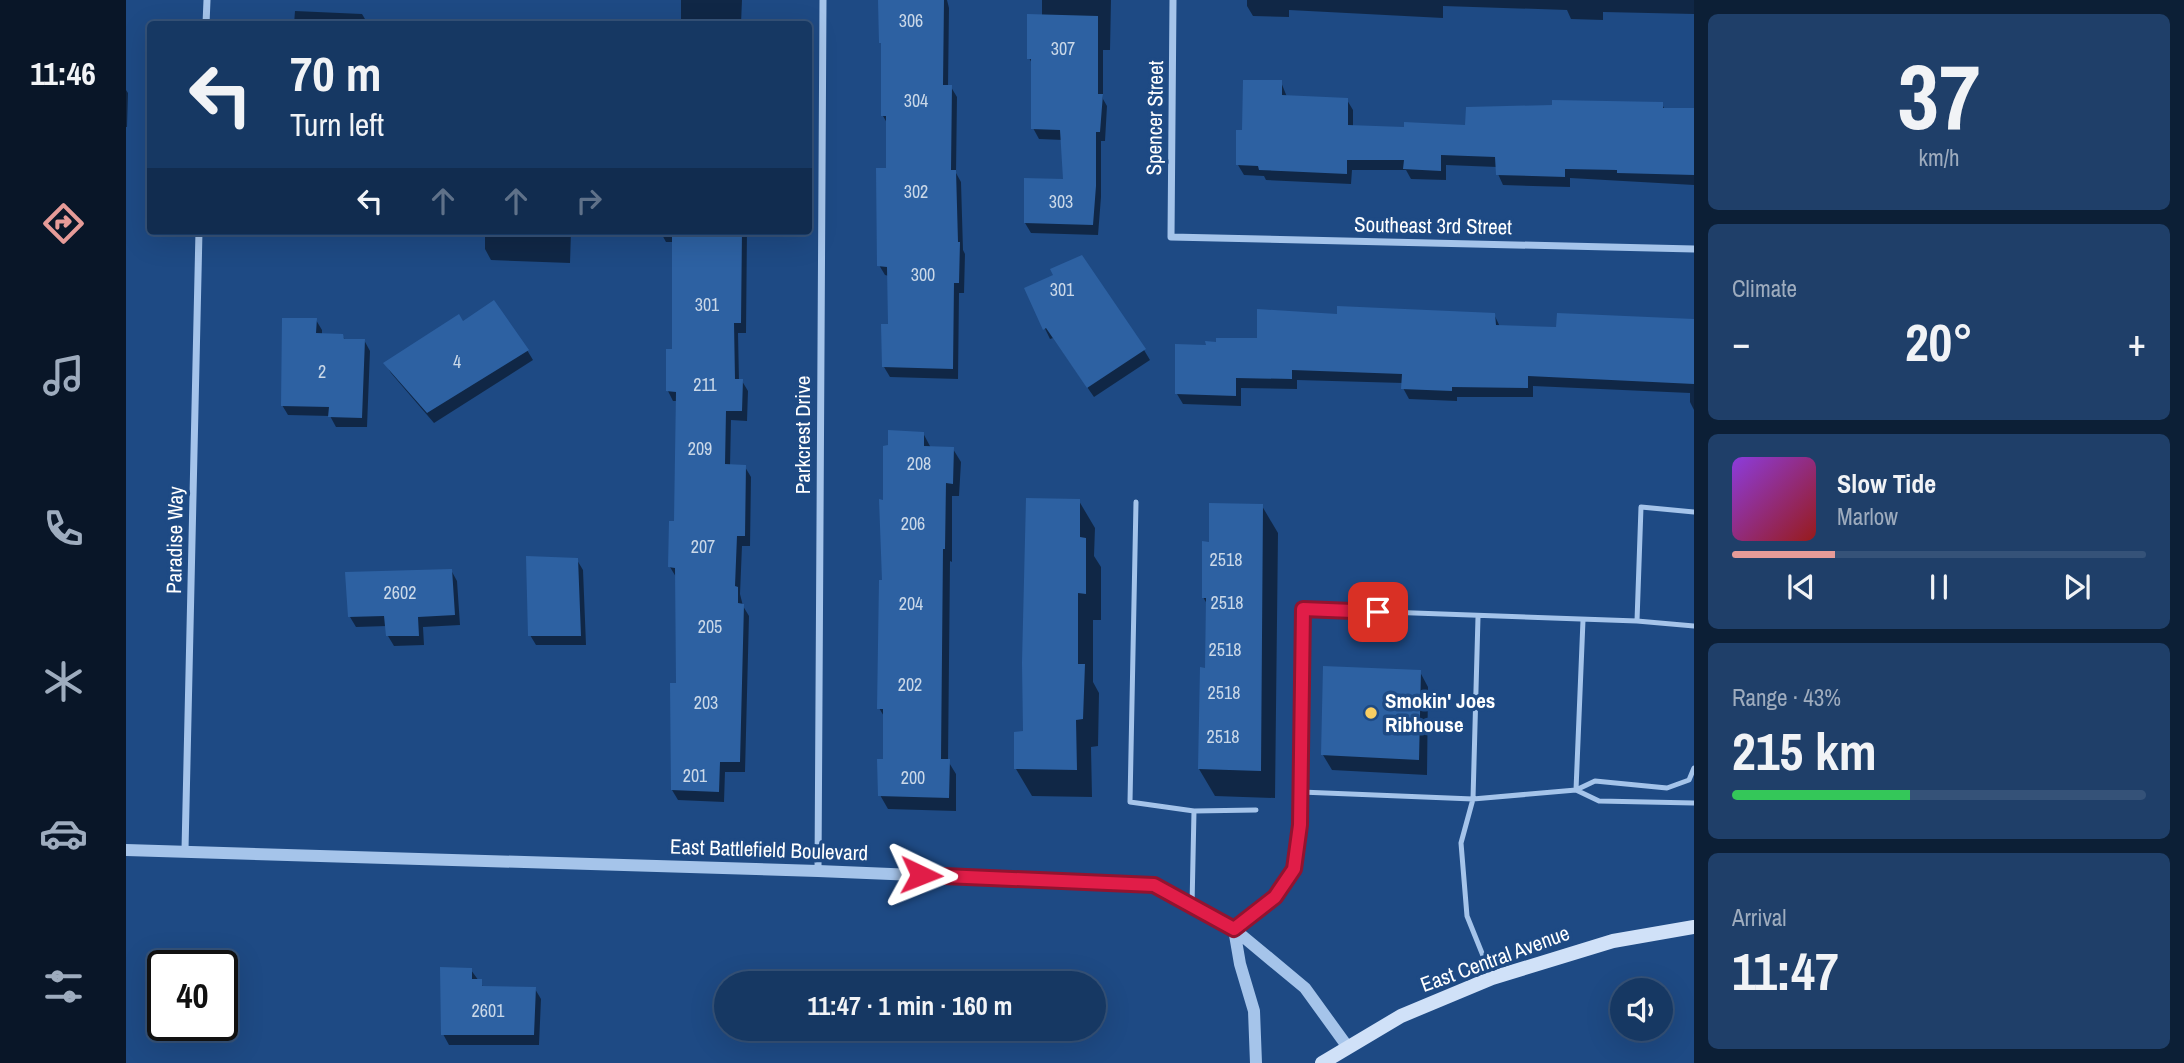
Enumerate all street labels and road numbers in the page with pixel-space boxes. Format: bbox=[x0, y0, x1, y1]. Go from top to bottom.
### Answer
street label: Spencer Street bbox=[1139, 60, 1170, 176]
street label: Southeast 3rd Street bbox=[1354, 210, 1512, 241]
street label: Parkcrest Drive bbox=[788, 376, 817, 494]
street label: Paradise Way bbox=[159, 486, 190, 594]
street label: East Battlefield Boulevard bbox=[669, 832, 869, 867]
street label: East Central Avenue bbox=[1416, 918, 1573, 999]

